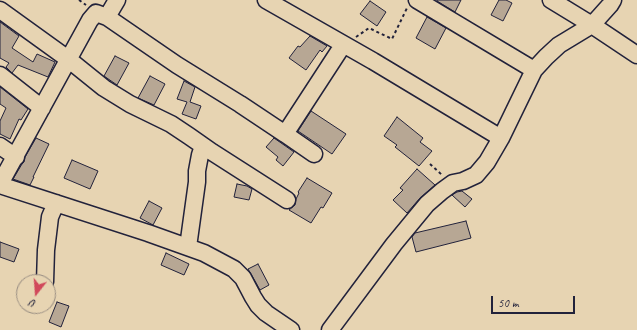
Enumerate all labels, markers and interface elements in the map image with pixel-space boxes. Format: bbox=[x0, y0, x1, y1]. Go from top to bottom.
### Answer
north arrow bbox=[16, 274, 56, 314]
scale bar bbox=[493, 288, 577, 314]
text: 50 m bbox=[498, 295, 518, 311]
text: U bbox=[28, 297, 37, 312]

